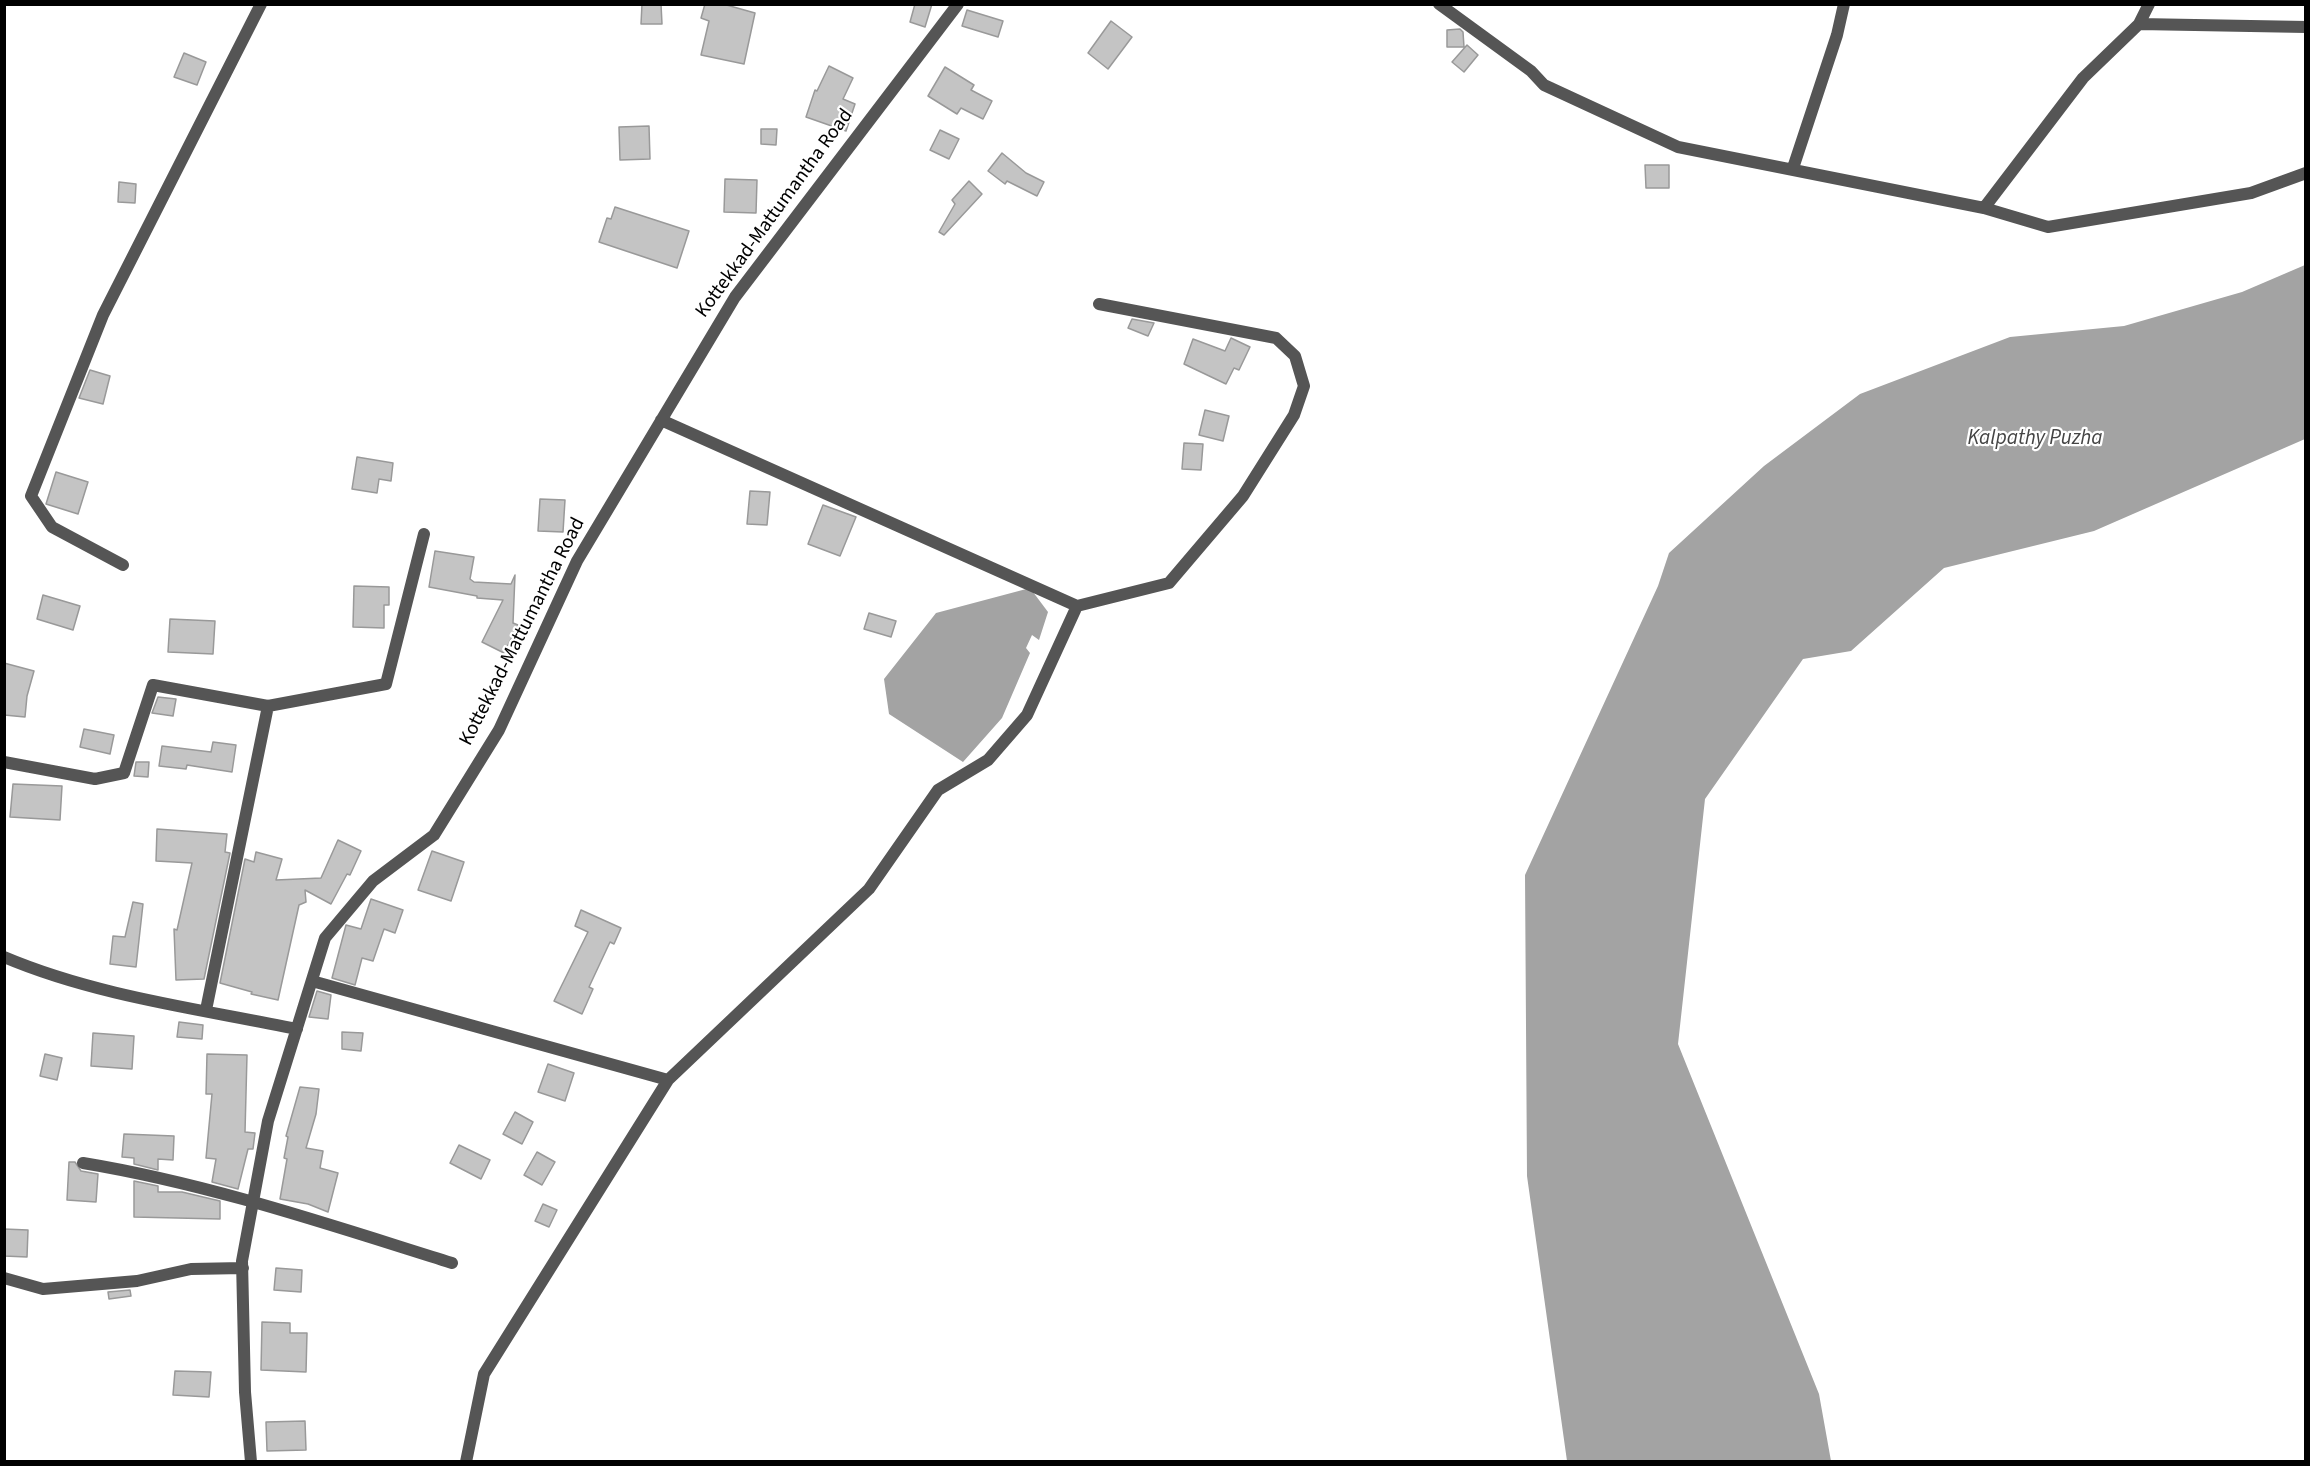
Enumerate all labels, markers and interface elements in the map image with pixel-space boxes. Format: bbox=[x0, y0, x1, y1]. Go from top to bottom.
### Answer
street label: Kottekkad-Mattumantha Road bbox=[691, 105, 859, 323]
water label: Kalpathy Puzha bbox=[1967, 426, 2103, 452]
street label: Kottekkad-Mattumantha Road bbox=[455, 514, 591, 750]

